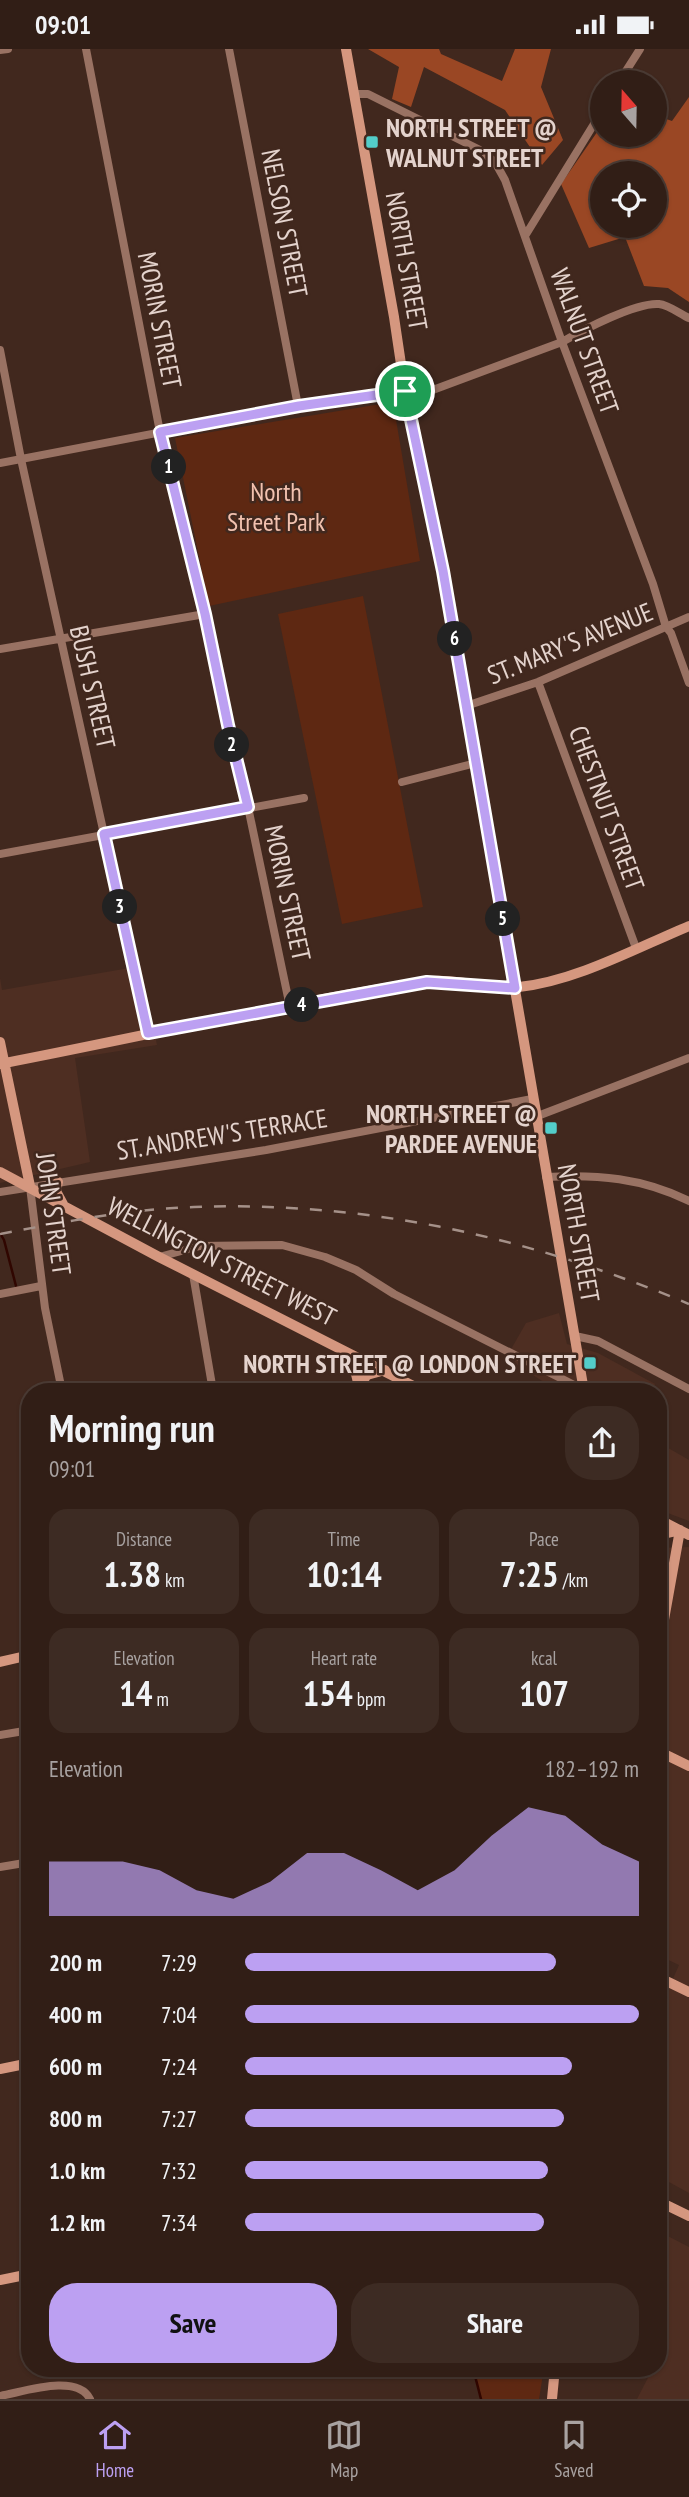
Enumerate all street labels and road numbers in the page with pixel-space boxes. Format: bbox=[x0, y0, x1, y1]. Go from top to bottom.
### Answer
street label: NELSON STREET bbox=[254, 146, 316, 300]
street label: NORTH STREET bbox=[379, 189, 435, 333]
street label: MORIN STREET bbox=[131, 249, 189, 391]
street label: WALNUT STREET bbox=[543, 264, 627, 419]
street label: ST. MARY'S AVENUE bbox=[482, 595, 658, 691]
street label: BUSH STREET bbox=[63, 622, 123, 752]
street label: CHESTNUT STREET bbox=[562, 721, 652, 895]
street label: MORIN STREET bbox=[258, 822, 319, 964]
street label: ST. ANDREW'S TERRACE bbox=[114, 1101, 330, 1167]
street label: JOHN STREET bbox=[29, 1150, 79, 1278]
street label: NORTH STREET bbox=[551, 1161, 607, 1305]
street label: WELLINGTON STREET WEST bbox=[102, 1189, 342, 1333]

